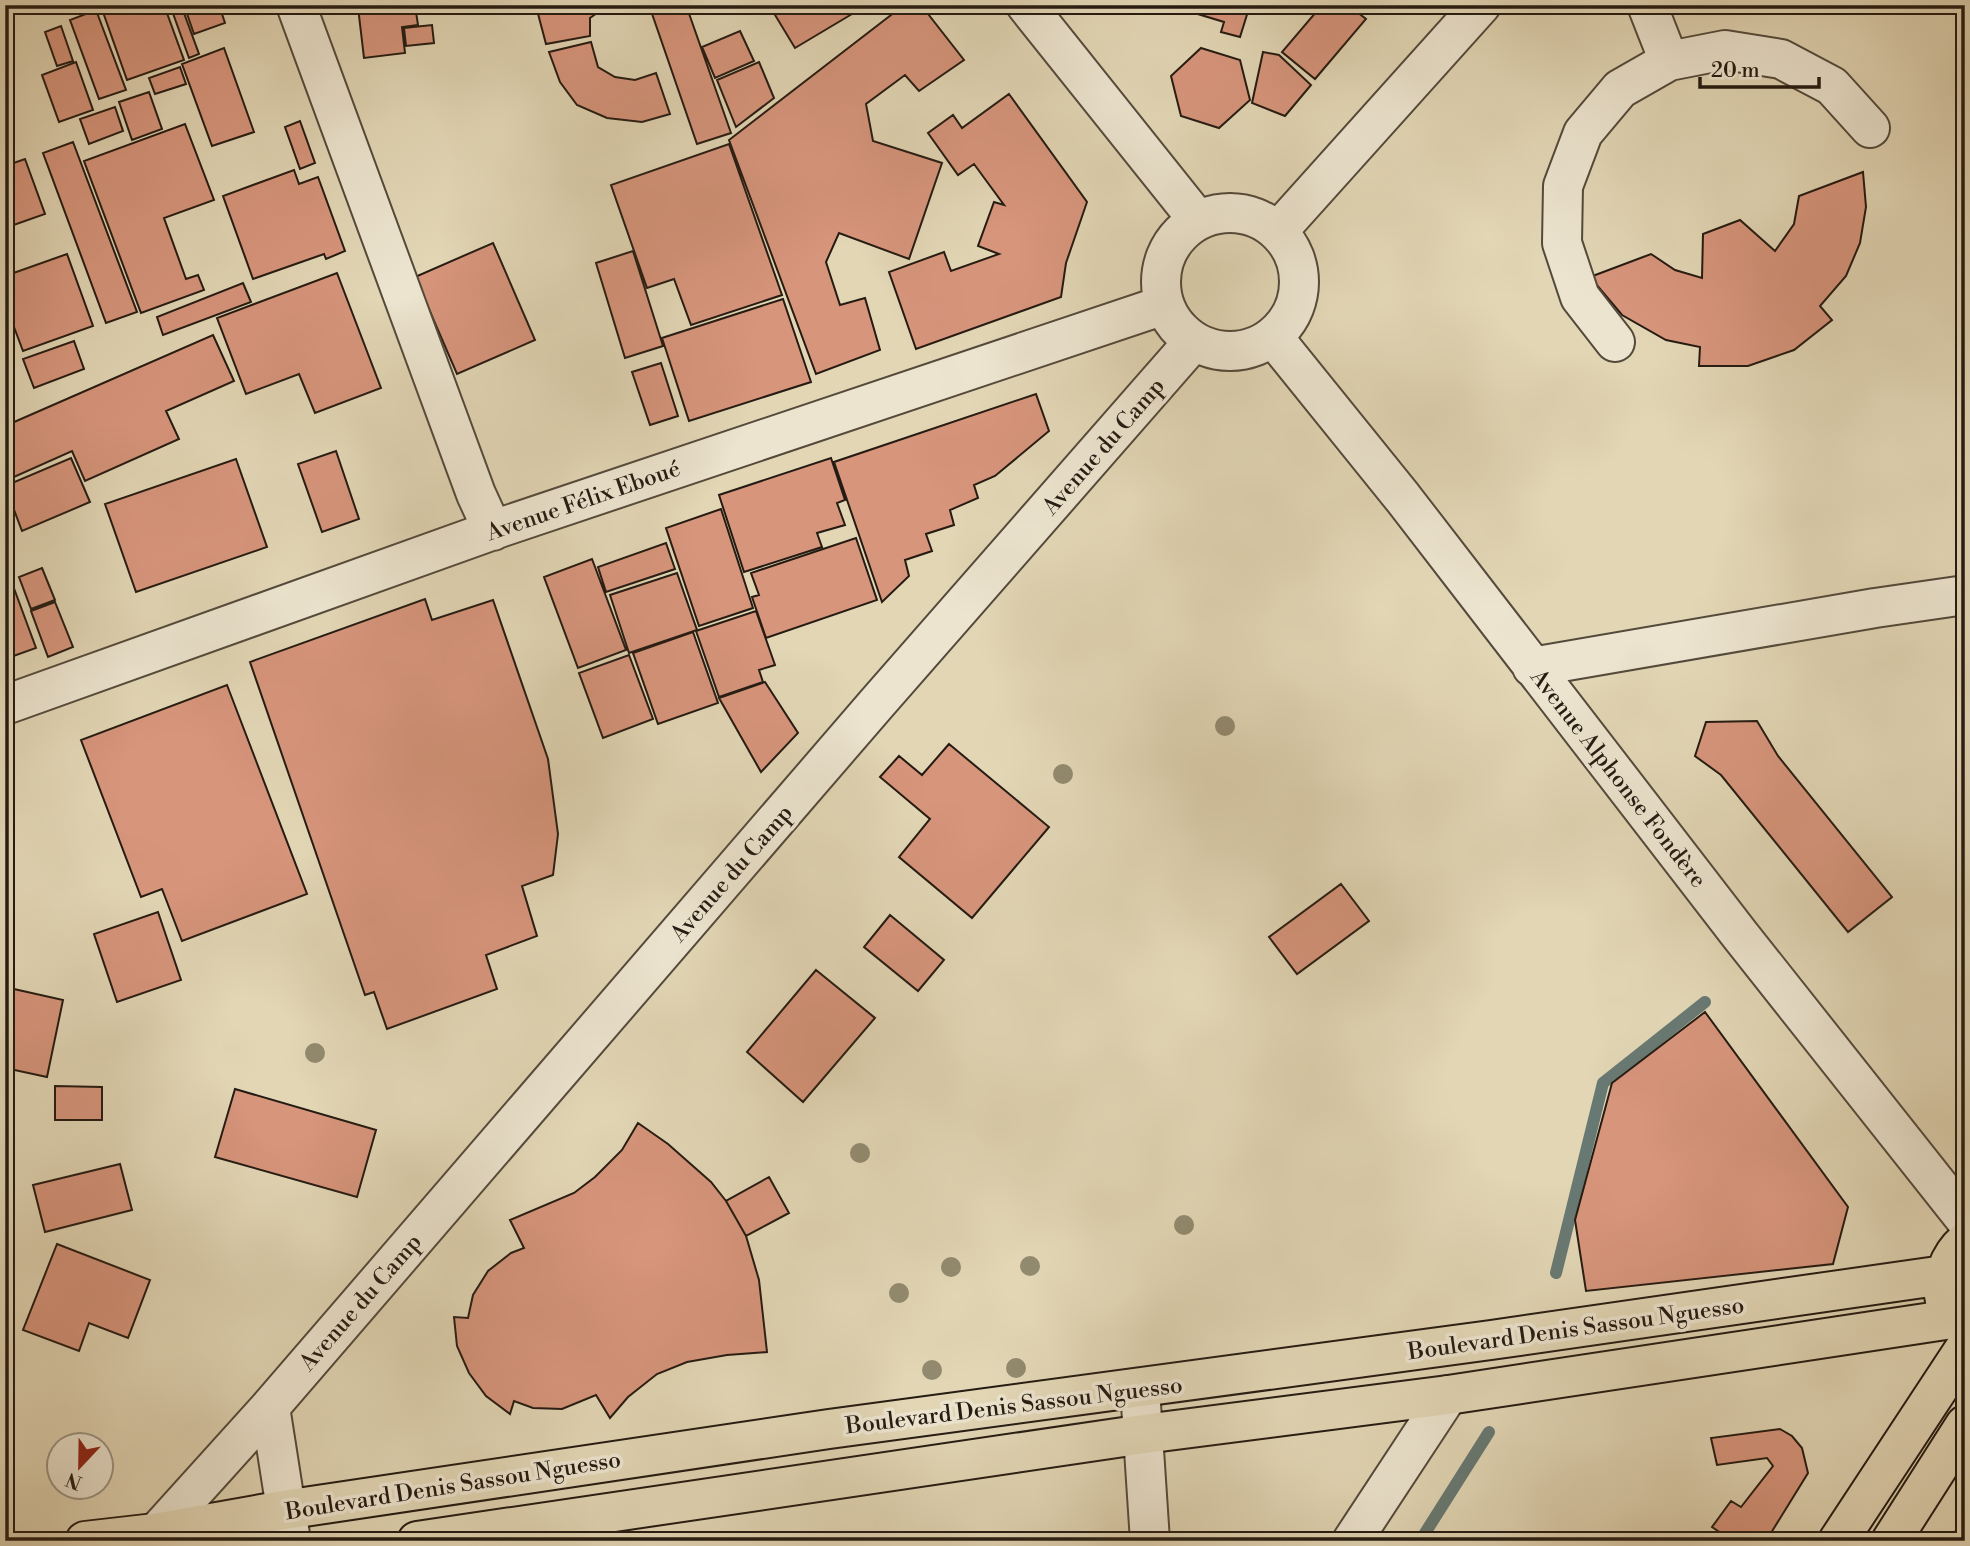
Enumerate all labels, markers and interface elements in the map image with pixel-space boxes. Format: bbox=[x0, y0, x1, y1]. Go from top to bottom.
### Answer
scale bar bbox=[1700, 46, 1820, 90]
text: 20 m bbox=[1711, 58, 1760, 84]
street label: Avenue du Camp bbox=[1036, 372, 1171, 522]
street label: Avenue Félix Eboué bbox=[482, 455, 684, 548]
street label: Avenue Alphonse Fondère bbox=[1524, 663, 1712, 893]
street label: Avenue du Camp bbox=[664, 799, 799, 949]
street label: Avenue du Camp bbox=[293, 1228, 428, 1378]
street label: Boulevard Denis Sassou Nguesso bbox=[1405, 1292, 1746, 1367]
street label: Boulevard Denis Sassou Nguesso bbox=[843, 1371, 1184, 1441]
north arrow bbox=[46, 1430, 116, 1500]
street label: Boulevard Denis Sassou Nguesso bbox=[282, 1446, 623, 1527]
text: N bbox=[63, 1467, 85, 1495]

